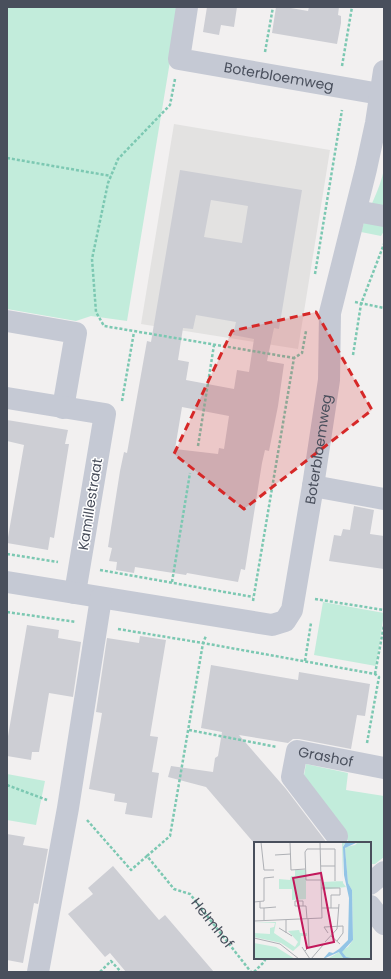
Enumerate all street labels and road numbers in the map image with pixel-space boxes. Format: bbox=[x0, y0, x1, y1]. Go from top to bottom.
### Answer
street label: Boterbloemweg bbox=[222, 57, 335, 96]
street label: Boterbloemweg bbox=[300, 393, 337, 506]
street label: Kamillestraat bbox=[73, 457, 107, 551]
street label: Grashof bbox=[297, 741, 355, 772]
street label: Helmhof bbox=[187, 894, 239, 953]

